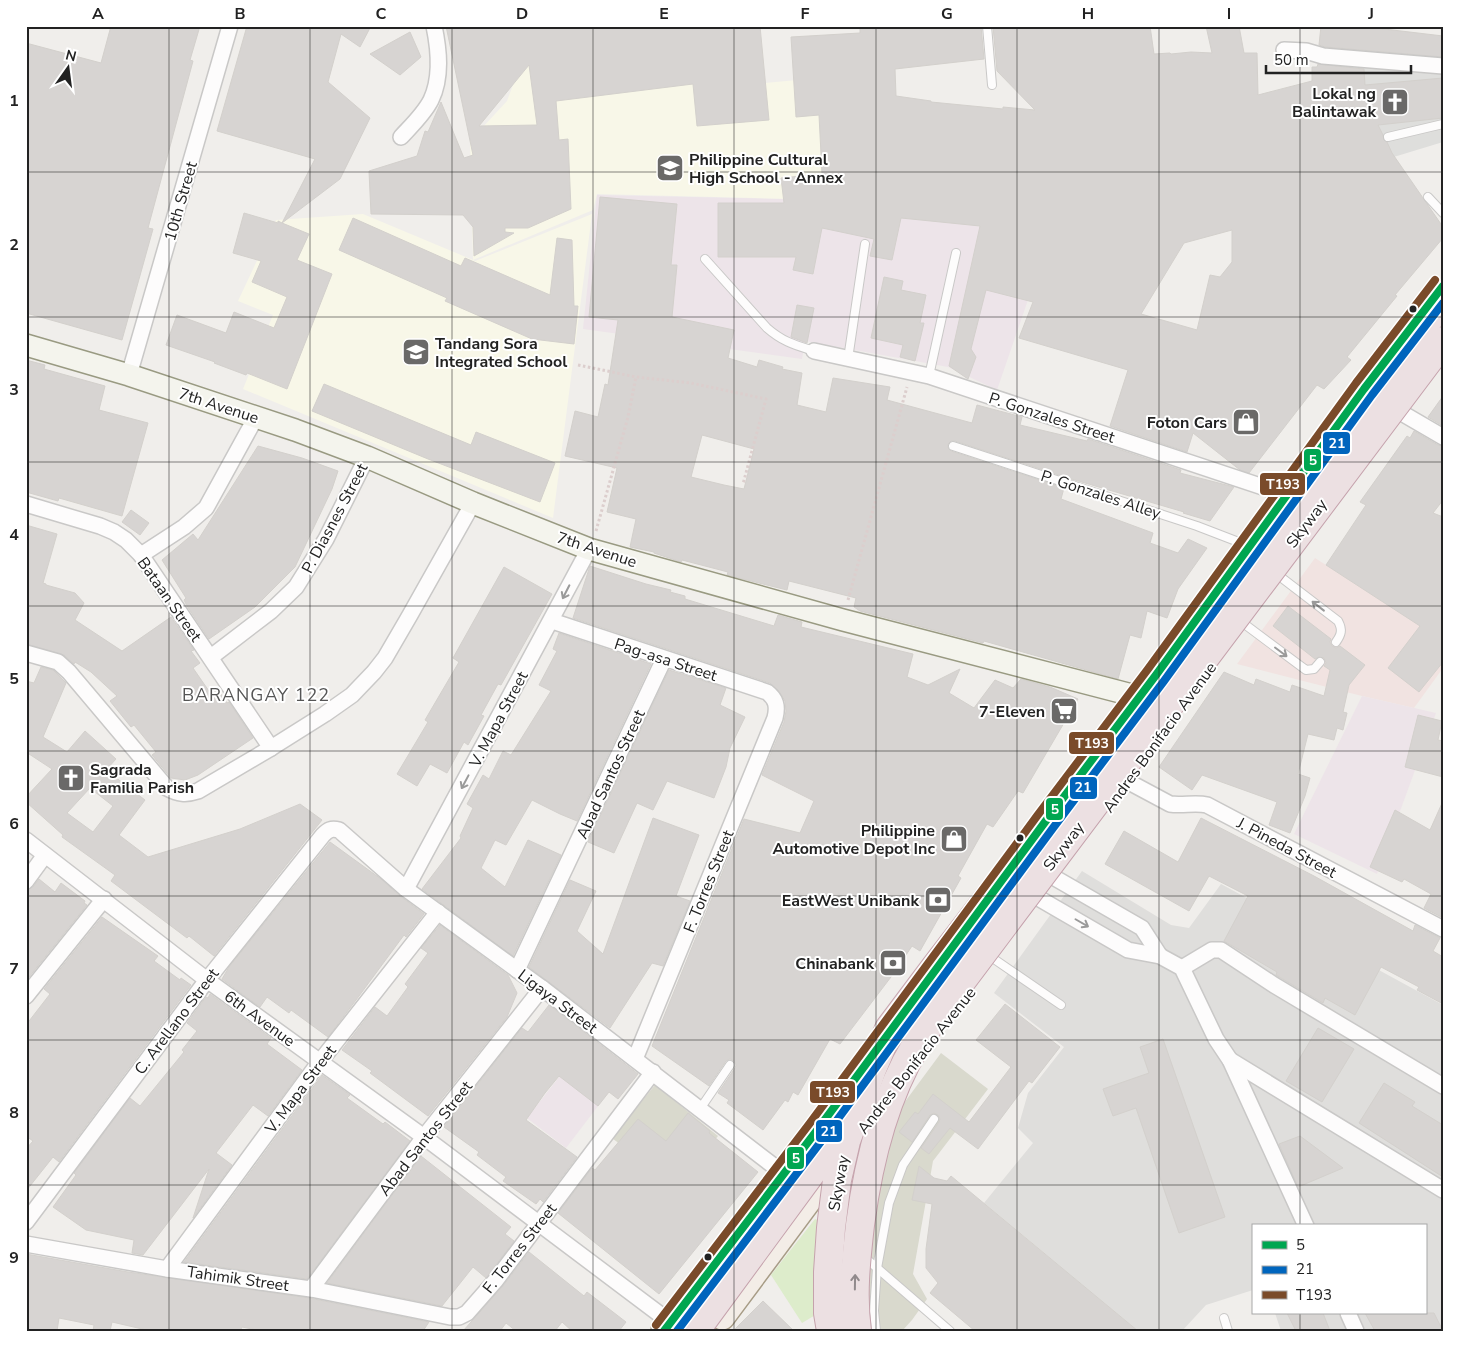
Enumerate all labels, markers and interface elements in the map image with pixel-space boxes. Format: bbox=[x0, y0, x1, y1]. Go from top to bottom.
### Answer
text: A bbox=[92, 3, 104, 25]
text: B bbox=[234, 3, 246, 25]
text: C bbox=[376, 3, 387, 25]
text: D bbox=[516, 3, 528, 25]
text: E bbox=[659, 3, 669, 25]
text: F bbox=[801, 3, 810, 25]
text: G bbox=[941, 3, 953, 25]
text: H bbox=[1082, 3, 1094, 25]
text: I bbox=[1227, 3, 1231, 25]
text: J bbox=[1367, 3, 1374, 25]
north arrow bbox=[42, 42, 92, 92]
scale bar bbox=[1266, 42, 1412, 74]
text: N bbox=[64, 45, 78, 66]
text: 50 m bbox=[1274, 50, 1309, 70]
place label: Lokal ng Balintawak bbox=[1292, 83, 1376, 123]
church icon: Lokal ng Balintawak bbox=[1380, 87, 1410, 117]
text: 1 bbox=[9, 90, 19, 112]
place label: Philippine Cultural High School - Annex bbox=[689, 149, 843, 189]
school or university icon: Philippine Cultural High School - Annex bbox=[655, 153, 685, 183]
street label: 10th Street bbox=[159, 159, 203, 244]
text: 2 bbox=[9, 234, 19, 256]
unlabelled marker bbox=[1408, 304, 1418, 314]
place label: Tandang Sora Integrated School bbox=[435, 333, 567, 373]
school or university icon: Tandang Sora Integrated School bbox=[401, 337, 431, 367]
text: 3 bbox=[9, 379, 19, 401]
street label: 7th Avenue bbox=[176, 383, 261, 429]
street label: P. Gonzales Street bbox=[986, 387, 1118, 449]
shop icon: Foton Cars bbox=[1231, 407, 1261, 437]
place label: Foton Cars bbox=[1147, 412, 1227, 434]
line badge: 21 bbox=[1322, 431, 1351, 455]
text: 21 bbox=[1329, 434, 1345, 453]
line badge: 5 bbox=[1303, 448, 1322, 472]
text: 5 bbox=[1309, 451, 1317, 470]
street label: P. Diasnes Street bbox=[297, 459, 373, 577]
street label: P. Gonzales Alley bbox=[1038, 465, 1164, 525]
line badge: T193 bbox=[1259, 472, 1306, 496]
text: T193 bbox=[1266, 475, 1300, 494]
street label: Skyway bbox=[1281, 494, 1333, 553]
text: 4 bbox=[9, 524, 19, 546]
street label: 7th Avenue bbox=[554, 527, 639, 573]
street label: Bataan Street bbox=[132, 553, 207, 647]
one-way arrow bbox=[561, 584, 570, 599]
one-way arrow bbox=[1312, 600, 1325, 611]
street label: Pag-asa Street bbox=[611, 633, 720, 687]
one-way arrow bbox=[1274, 647, 1288, 657]
street label: Andres Bonifacio Avenue bbox=[1098, 658, 1222, 817]
street label: V. Mapa Street bbox=[464, 667, 534, 772]
text: 5 bbox=[9, 668, 19, 690]
district label: BARANGAY 122 bbox=[182, 683, 330, 707]
supermarket icon: 7-Eleven bbox=[1049, 696, 1079, 726]
place label: 7-Eleven bbox=[979, 701, 1045, 723]
street label: Abad Santos Street bbox=[571, 706, 651, 843]
line badge: T193 bbox=[1068, 731, 1115, 755]
text: T193 bbox=[1075, 734, 1109, 753]
place label: Sagrada Familia Parish bbox=[90, 759, 194, 799]
church icon: Sagrada Familia Parish bbox=[56, 763, 86, 793]
one-way arrow bbox=[459, 774, 469, 788]
line badge: 21 bbox=[1069, 776, 1098, 800]
text: 21 bbox=[1075, 778, 1091, 797]
line badge: 5 bbox=[1045, 797, 1064, 821]
text: 5 bbox=[1051, 800, 1059, 819]
street label: J. Pineda Street bbox=[1232, 812, 1340, 884]
text: 6 bbox=[9, 813, 19, 835]
street label: Skyway bbox=[1038, 817, 1090, 876]
place label: Philippine Automotive Depot Inc bbox=[772, 820, 935, 860]
shop icon: Philippine Automotive Depot Inc bbox=[939, 824, 969, 854]
street label: F. Torres Street bbox=[678, 826, 740, 936]
unlabelled marker bbox=[1015, 833, 1025, 843]
bank icon: EastWest Unibank bbox=[923, 885, 953, 915]
place label: EastWest Unibank bbox=[782, 890, 919, 912]
one-way arrow bbox=[1075, 919, 1089, 929]
bank icon: Chinabank bbox=[878, 948, 908, 978]
place label: Chinabank bbox=[795, 953, 874, 975]
text: 7 bbox=[9, 958, 19, 980]
street label: C. Arellano Street bbox=[129, 963, 224, 1079]
street label: Ligaya Street bbox=[513, 965, 602, 1039]
street label: Andres Bonifacio Avenue bbox=[852, 983, 981, 1139]
street label: 6th Avenue bbox=[219, 986, 299, 1052]
street label: V. Mapa Street bbox=[260, 1040, 342, 1139]
street label: Abad Santos Street bbox=[374, 1076, 478, 1201]
line badge: T193 bbox=[809, 1080, 856, 1104]
text: T193 bbox=[816, 1083, 850, 1102]
text: 8 bbox=[9, 1102, 19, 1124]
line badge: 21 bbox=[815, 1119, 843, 1143]
text: 21 bbox=[821, 1122, 837, 1141]
line badge: 5 bbox=[786, 1146, 805, 1170]
text: 5 bbox=[792, 1149, 800, 1168]
street label: Skyway bbox=[823, 1153, 855, 1213]
street label: F. Torres Street bbox=[478, 1199, 562, 1298]
legend bbox=[1252, 1224, 1426, 1314]
text: 5 bbox=[1296, 1235, 1305, 1255]
text: 9 bbox=[9, 1247, 19, 1269]
unlabelled marker bbox=[703, 1252, 713, 1262]
text: 21 bbox=[1296, 1259, 1314, 1279]
street label: Tahimik Street bbox=[185, 1261, 291, 1297]
one-way arrow bbox=[850, 1274, 860, 1290]
text: T193 bbox=[1296, 1285, 1332, 1305]

